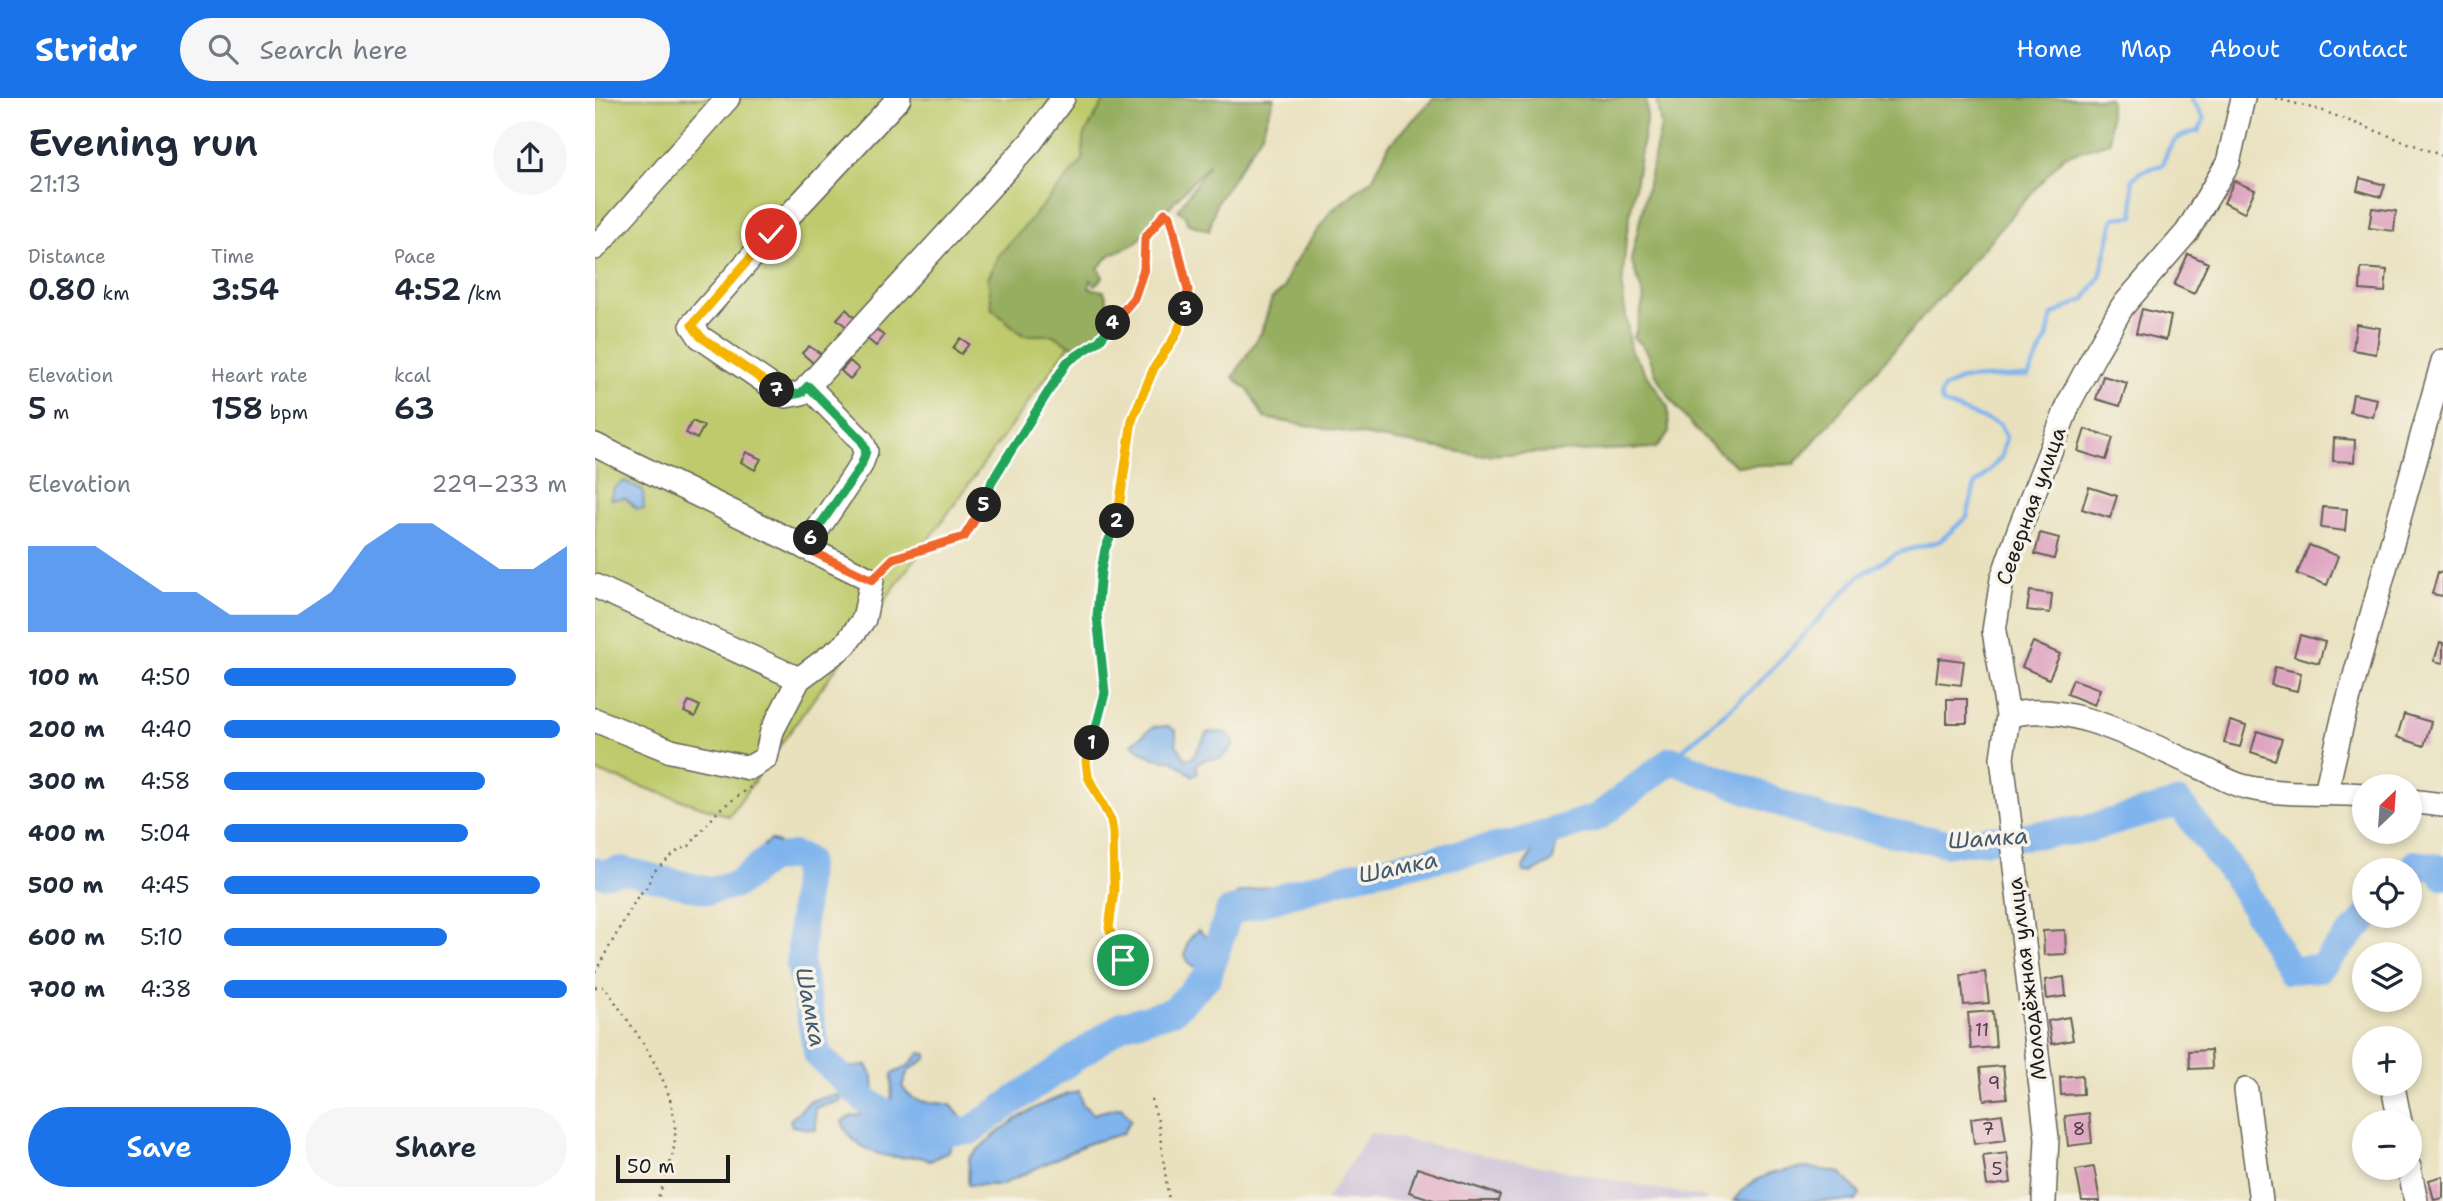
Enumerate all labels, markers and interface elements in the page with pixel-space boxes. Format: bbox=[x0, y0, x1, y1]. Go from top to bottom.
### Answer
search box bbox=[180, 18, 670, 81]
text: Stridr bbox=[35, 27, 138, 72]
icon: search bbox=[204, 30, 242, 68]
text: Search here bbox=[260, 32, 408, 67]
text: Home bbox=[2016, 33, 2082, 65]
text: Map bbox=[2120, 33, 2172, 65]
text: About bbox=[2210, 33, 2280, 65]
text: Contact bbox=[2318, 33, 2408, 65]
text: Evening run bbox=[28, 117, 258, 168]
button: share bbox=[493, 121, 567, 195]
text: 21:13 bbox=[28, 169, 81, 199]
pin bbox=[741, 204, 801, 264]
icon: check bbox=[752, 215, 790, 253]
text: Distance bbox=[28, 244, 106, 269]
text: Time bbox=[211, 244, 255, 269]
text: Pace bbox=[394, 244, 436, 269]
text: 0.80 bbox=[28, 269, 96, 310]
text: 3:54 bbox=[211, 269, 279, 310]
text: 4:52 bbox=[394, 269, 461, 310]
text: km bbox=[96, 281, 130, 306]
text: /km bbox=[461, 281, 502, 306]
pin: 3 bbox=[1169, 292, 1203, 326]
text: 3 bbox=[1179, 296, 1192, 321]
pin: 4 bbox=[1095, 306, 1131, 341]
text: 4 bbox=[1106, 310, 1119, 335]
text: Elevation bbox=[28, 363, 113, 388]
text: Heart rate bbox=[211, 363, 308, 388]
text: kcal bbox=[394, 363, 431, 388]
pin: 7 bbox=[759, 372, 795, 408]
text: 7 bbox=[770, 377, 783, 402]
text: 5 bbox=[28, 388, 47, 429]
text: 158 bbox=[211, 388, 263, 429]
text: 63 bbox=[394, 388, 435, 429]
text: m bbox=[47, 400, 70, 425]
text: bpm bbox=[263, 400, 308, 425]
street label: Северная улица bbox=[1989, 423, 2073, 589]
text: Elevation bbox=[28, 469, 131, 499]
text: 229–233 m bbox=[432, 469, 567, 499]
pin: 5 bbox=[967, 488, 1001, 522]
text: 5 bbox=[978, 492, 989, 517]
pin: 2 bbox=[1099, 504, 1135, 538]
text: 2 bbox=[1110, 508, 1123, 533]
pin: 6 bbox=[793, 520, 829, 556]
text: 6 bbox=[804, 525, 817, 550]
text: 100 m bbox=[28, 662, 99, 692]
text: 4:50 bbox=[140, 662, 191, 692]
text: 200 m bbox=[28, 714, 105, 744]
text: 4:40 bbox=[140, 714, 192, 744]
pin: 1 bbox=[1075, 726, 1109, 760]
text: 1 bbox=[1087, 730, 1096, 755]
text: 300 m bbox=[28, 766, 105, 796]
text: 4:58 bbox=[140, 766, 191, 796]
north arrow bbox=[2352, 774, 2422, 844]
map controls bbox=[2352, 774, 2422, 1180]
text: 400 m bbox=[28, 818, 105, 848]
text: 5:04 bbox=[140, 818, 190, 848]
water label: Шамка bbox=[1947, 820, 2029, 856]
water label: Шамка bbox=[1355, 844, 1441, 890]
button: locate bbox=[2352, 858, 2422, 928]
text: 500 m bbox=[28, 870, 103, 900]
text: 4:45 bbox=[140, 870, 190, 900]
street label: Молодёжная улица bbox=[2001, 876, 2053, 1082]
text: 600 m bbox=[28, 922, 105, 952]
text: 5:10 bbox=[140, 922, 183, 952]
pin bbox=[1093, 930, 1153, 990]
icon: arrive bbox=[1104, 941, 1142, 979]
button: layers bbox=[2352, 942, 2422, 1012]
water label: Шамка bbox=[789, 965, 833, 1049]
text: 700 m bbox=[28, 974, 105, 1004]
text: 4:38 bbox=[140, 974, 192, 1004]
house number: 11 bbox=[1975, 1018, 1989, 1042]
button: + bbox=[2352, 1026, 2422, 1096]
house number: 9 bbox=[1988, 1071, 2000, 1095]
button: Save bbox=[28, 1107, 291, 1187]
button: Share bbox=[305, 1107, 567, 1187]
button: − bbox=[2352, 1110, 2422, 1180]
house number: 7 bbox=[1982, 1117, 1994, 1141]
house number: 8 bbox=[2073, 1117, 2085, 1141]
scale bar bbox=[616, 1152, 730, 1184]
text: 50 m bbox=[627, 1154, 675, 1179]
house number: 5 bbox=[1991, 1157, 2003, 1181]

